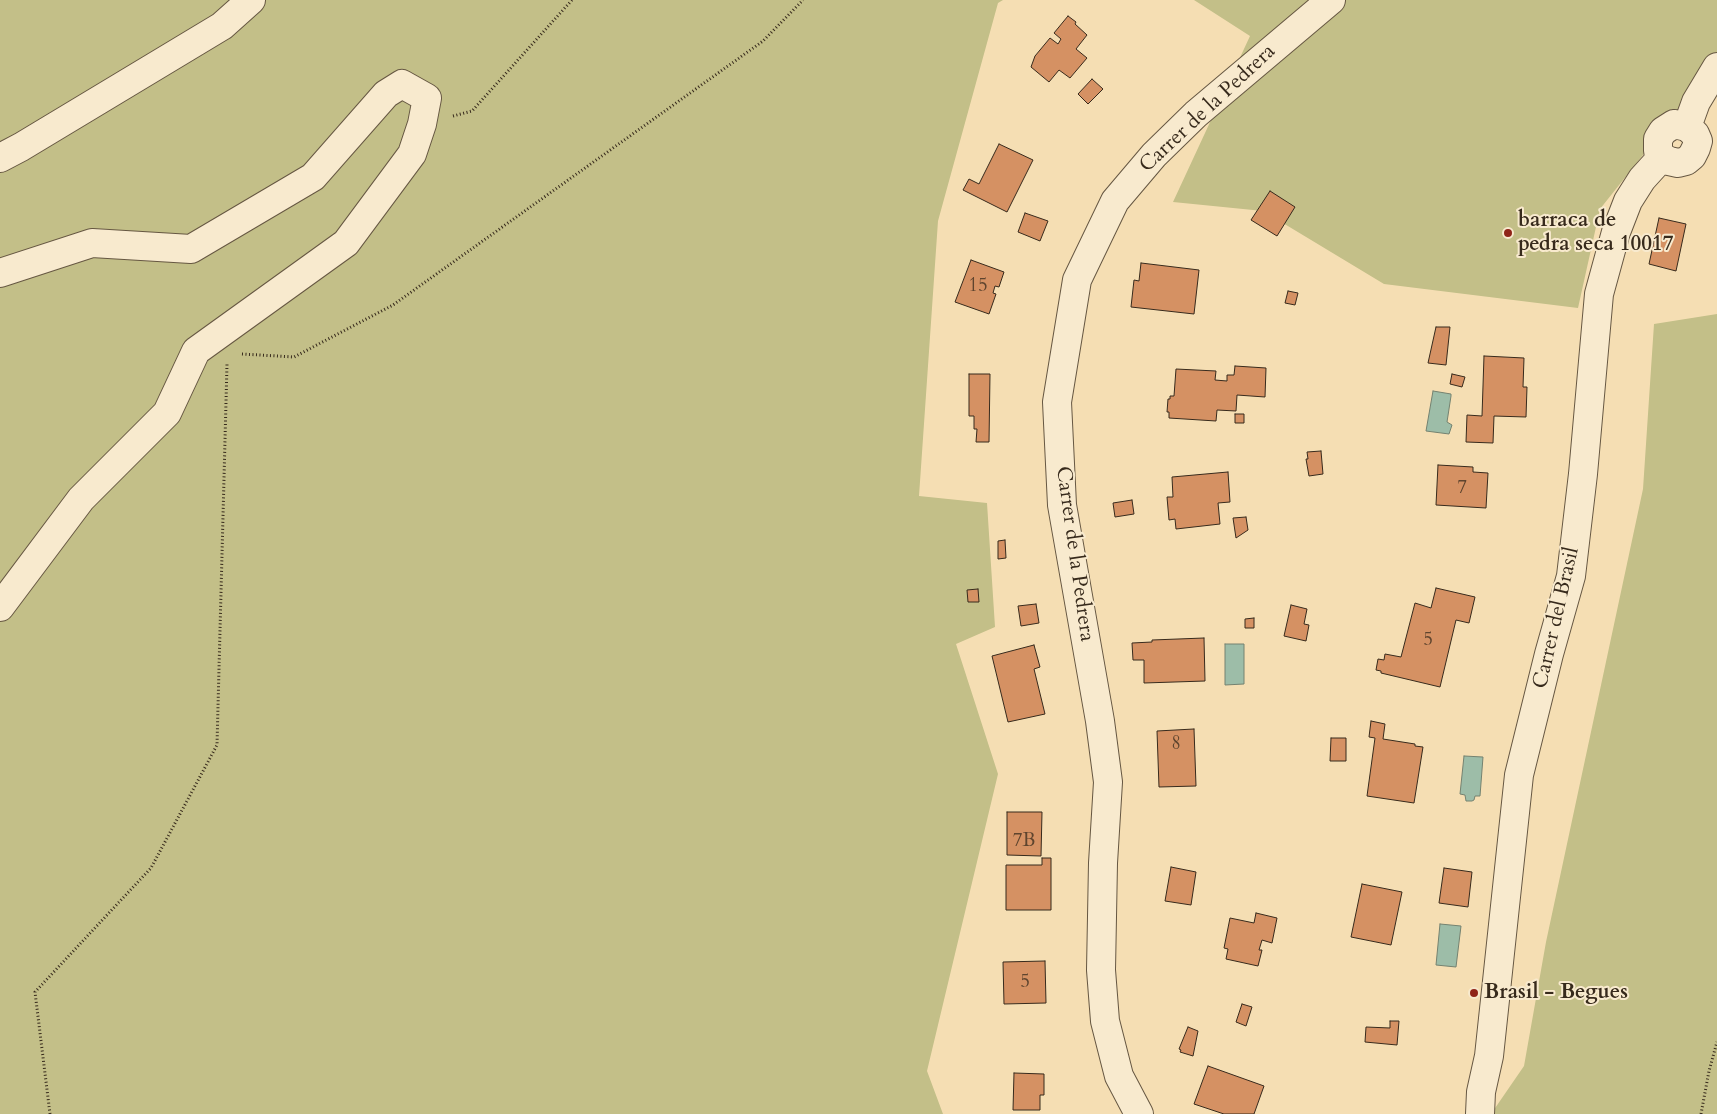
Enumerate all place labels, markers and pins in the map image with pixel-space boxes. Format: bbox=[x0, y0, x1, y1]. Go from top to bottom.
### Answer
place label: barraca de pedra seca 10017 bbox=[1518, 208, 1673, 258]
marker: barraca de pedra seca 10017 bbox=[1502, 227, 1514, 239]
place label: Brasil - Begues bbox=[1484, 980, 1628, 1006]
marker: Brasil - Begues bbox=[1468, 987, 1480, 999]

